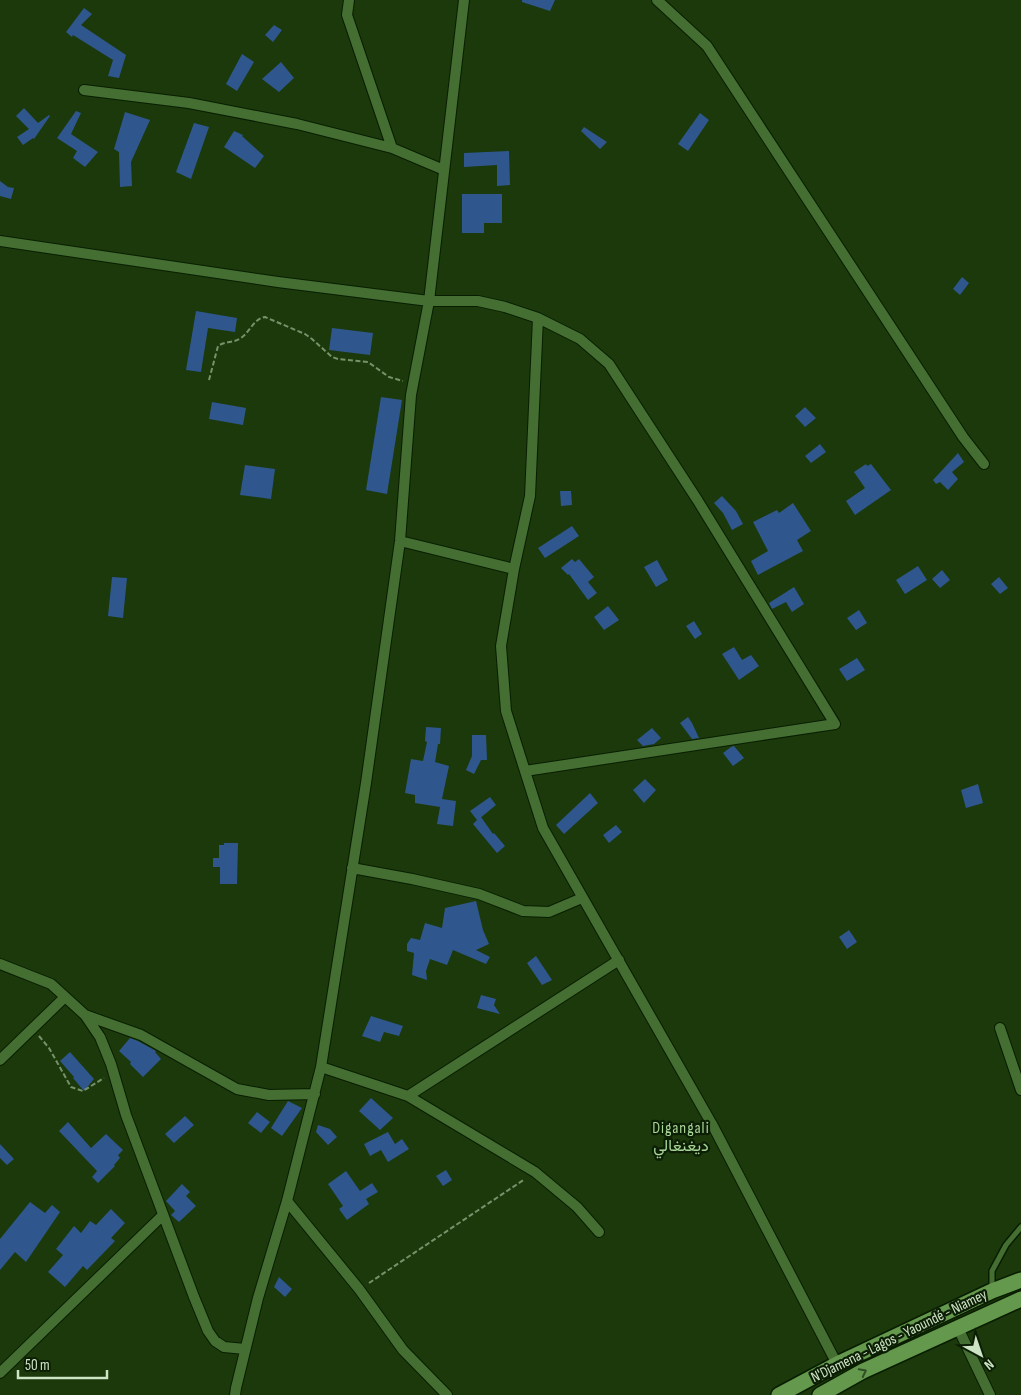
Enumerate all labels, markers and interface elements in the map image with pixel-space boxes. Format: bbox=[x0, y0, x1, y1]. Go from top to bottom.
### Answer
district label: Digangali ديغنغالي bbox=[652, 1119, 710, 1159]
street label: N'Djamena - Lagos - Yaoundé - Niamey bbox=[808, 1285, 990, 1387]
north arrow bbox=[956, 1330, 1006, 1380]
scale bar bbox=[18, 1348, 106, 1380]
text: 50 m bbox=[25, 1356, 50, 1375]
one-way arrow bbox=[857, 1368, 866, 1378]

